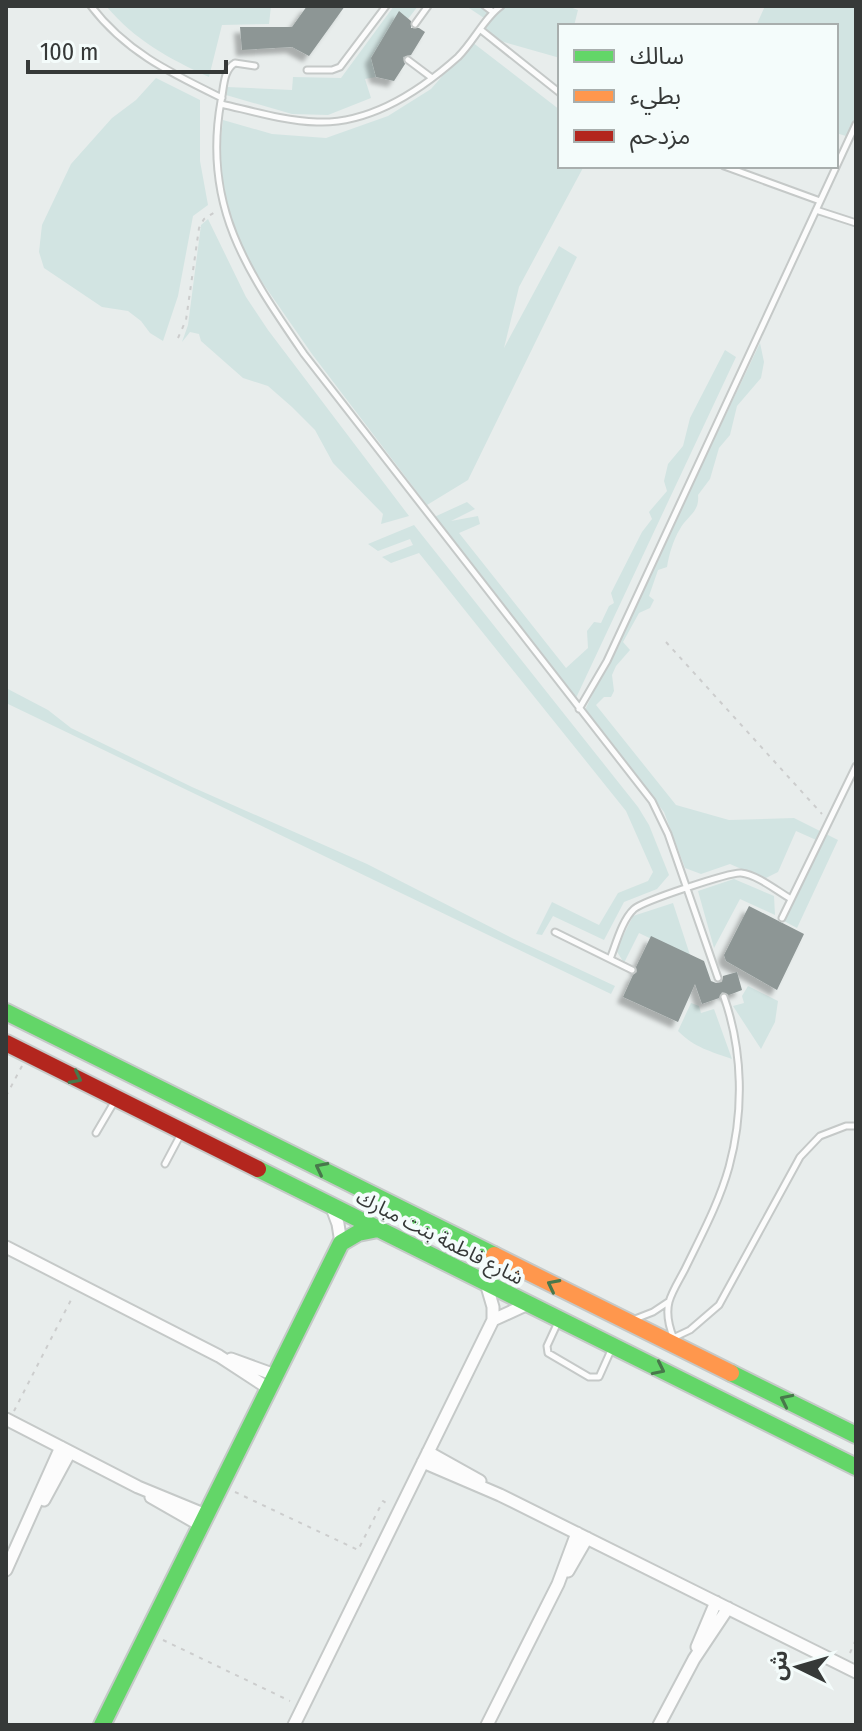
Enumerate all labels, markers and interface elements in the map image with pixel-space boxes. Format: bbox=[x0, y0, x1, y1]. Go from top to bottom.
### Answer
scale bar bbox=[28, 24, 226, 74]
legend bbox=[558, 24, 838, 168]
text: 100 m bbox=[40, 38, 98, 66]
text: سالك bbox=[630, 42, 684, 70]
text: بطيء bbox=[630, 82, 681, 115]
text: مزدحم bbox=[630, 122, 690, 153]
one-way arrow bbox=[67, 1068, 82, 1084]
one-way arrow bbox=[314, 1163, 329, 1178]
street label: شارع فاطمة بنت مبارك bbox=[351, 1184, 528, 1292]
one-way arrow bbox=[547, 1279, 562, 1295]
one-way arrow bbox=[651, 1359, 666, 1375]
one-way arrow bbox=[780, 1394, 795, 1410]
north arrow bbox=[758, 1627, 838, 1707]
text: ش bbox=[764, 1649, 793, 1681]

